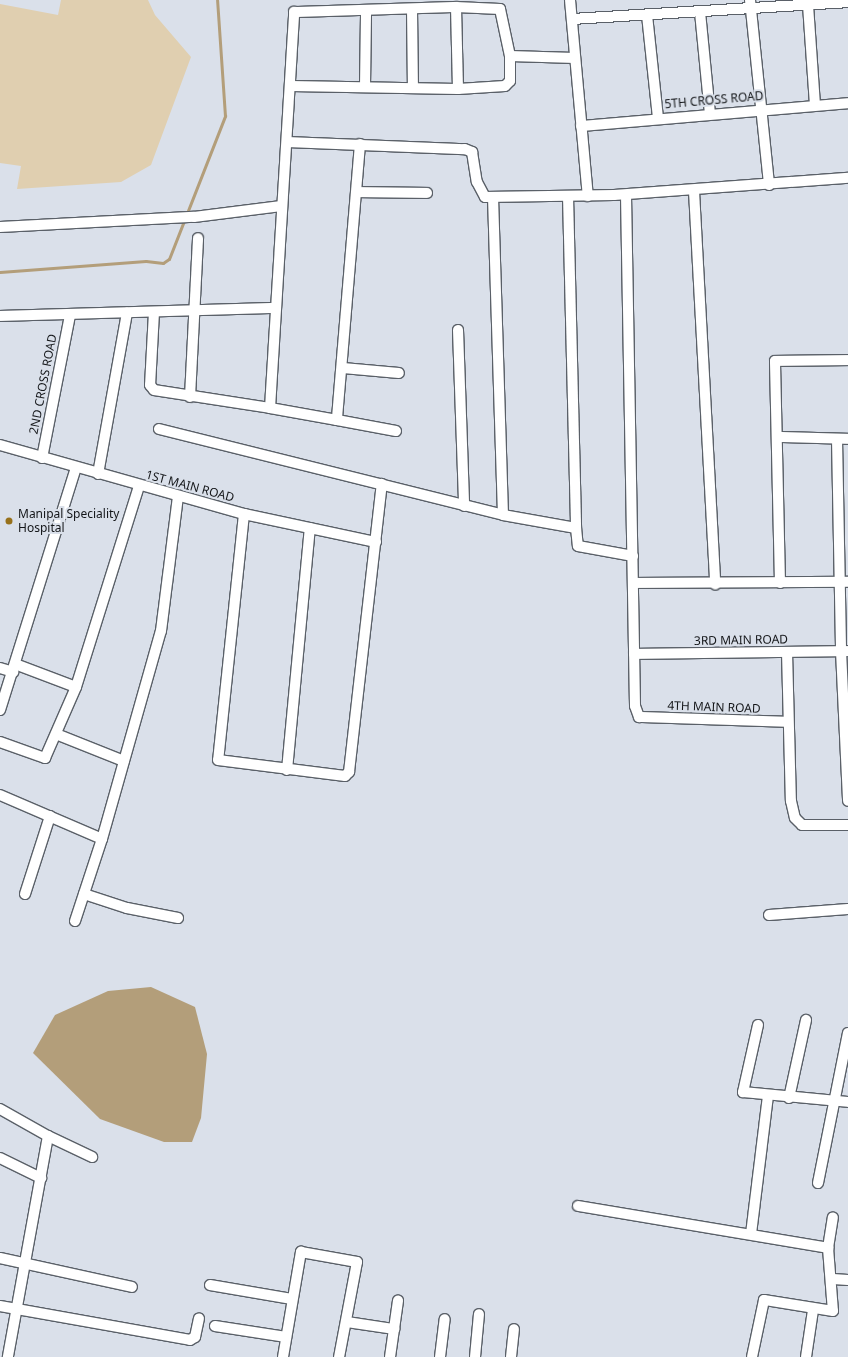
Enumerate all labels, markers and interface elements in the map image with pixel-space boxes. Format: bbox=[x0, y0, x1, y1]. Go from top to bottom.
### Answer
street label: 5TH CROSS ROAD bbox=[664, 89, 764, 111]
street label: 2ND CROSS ROAD bbox=[26, 333, 60, 435]
street label: 1ST MAIN ROAD bbox=[144, 467, 236, 505]
place label: Manipal Speciality Hospital bbox=[18, 507, 119, 535]
marker: Manipal Speciality Hospital bbox=[3, 515, 15, 527]
street label: 3RD MAIN ROAD bbox=[694, 632, 788, 648]
street label: 4TH MAIN ROAD bbox=[667, 698, 761, 716]

